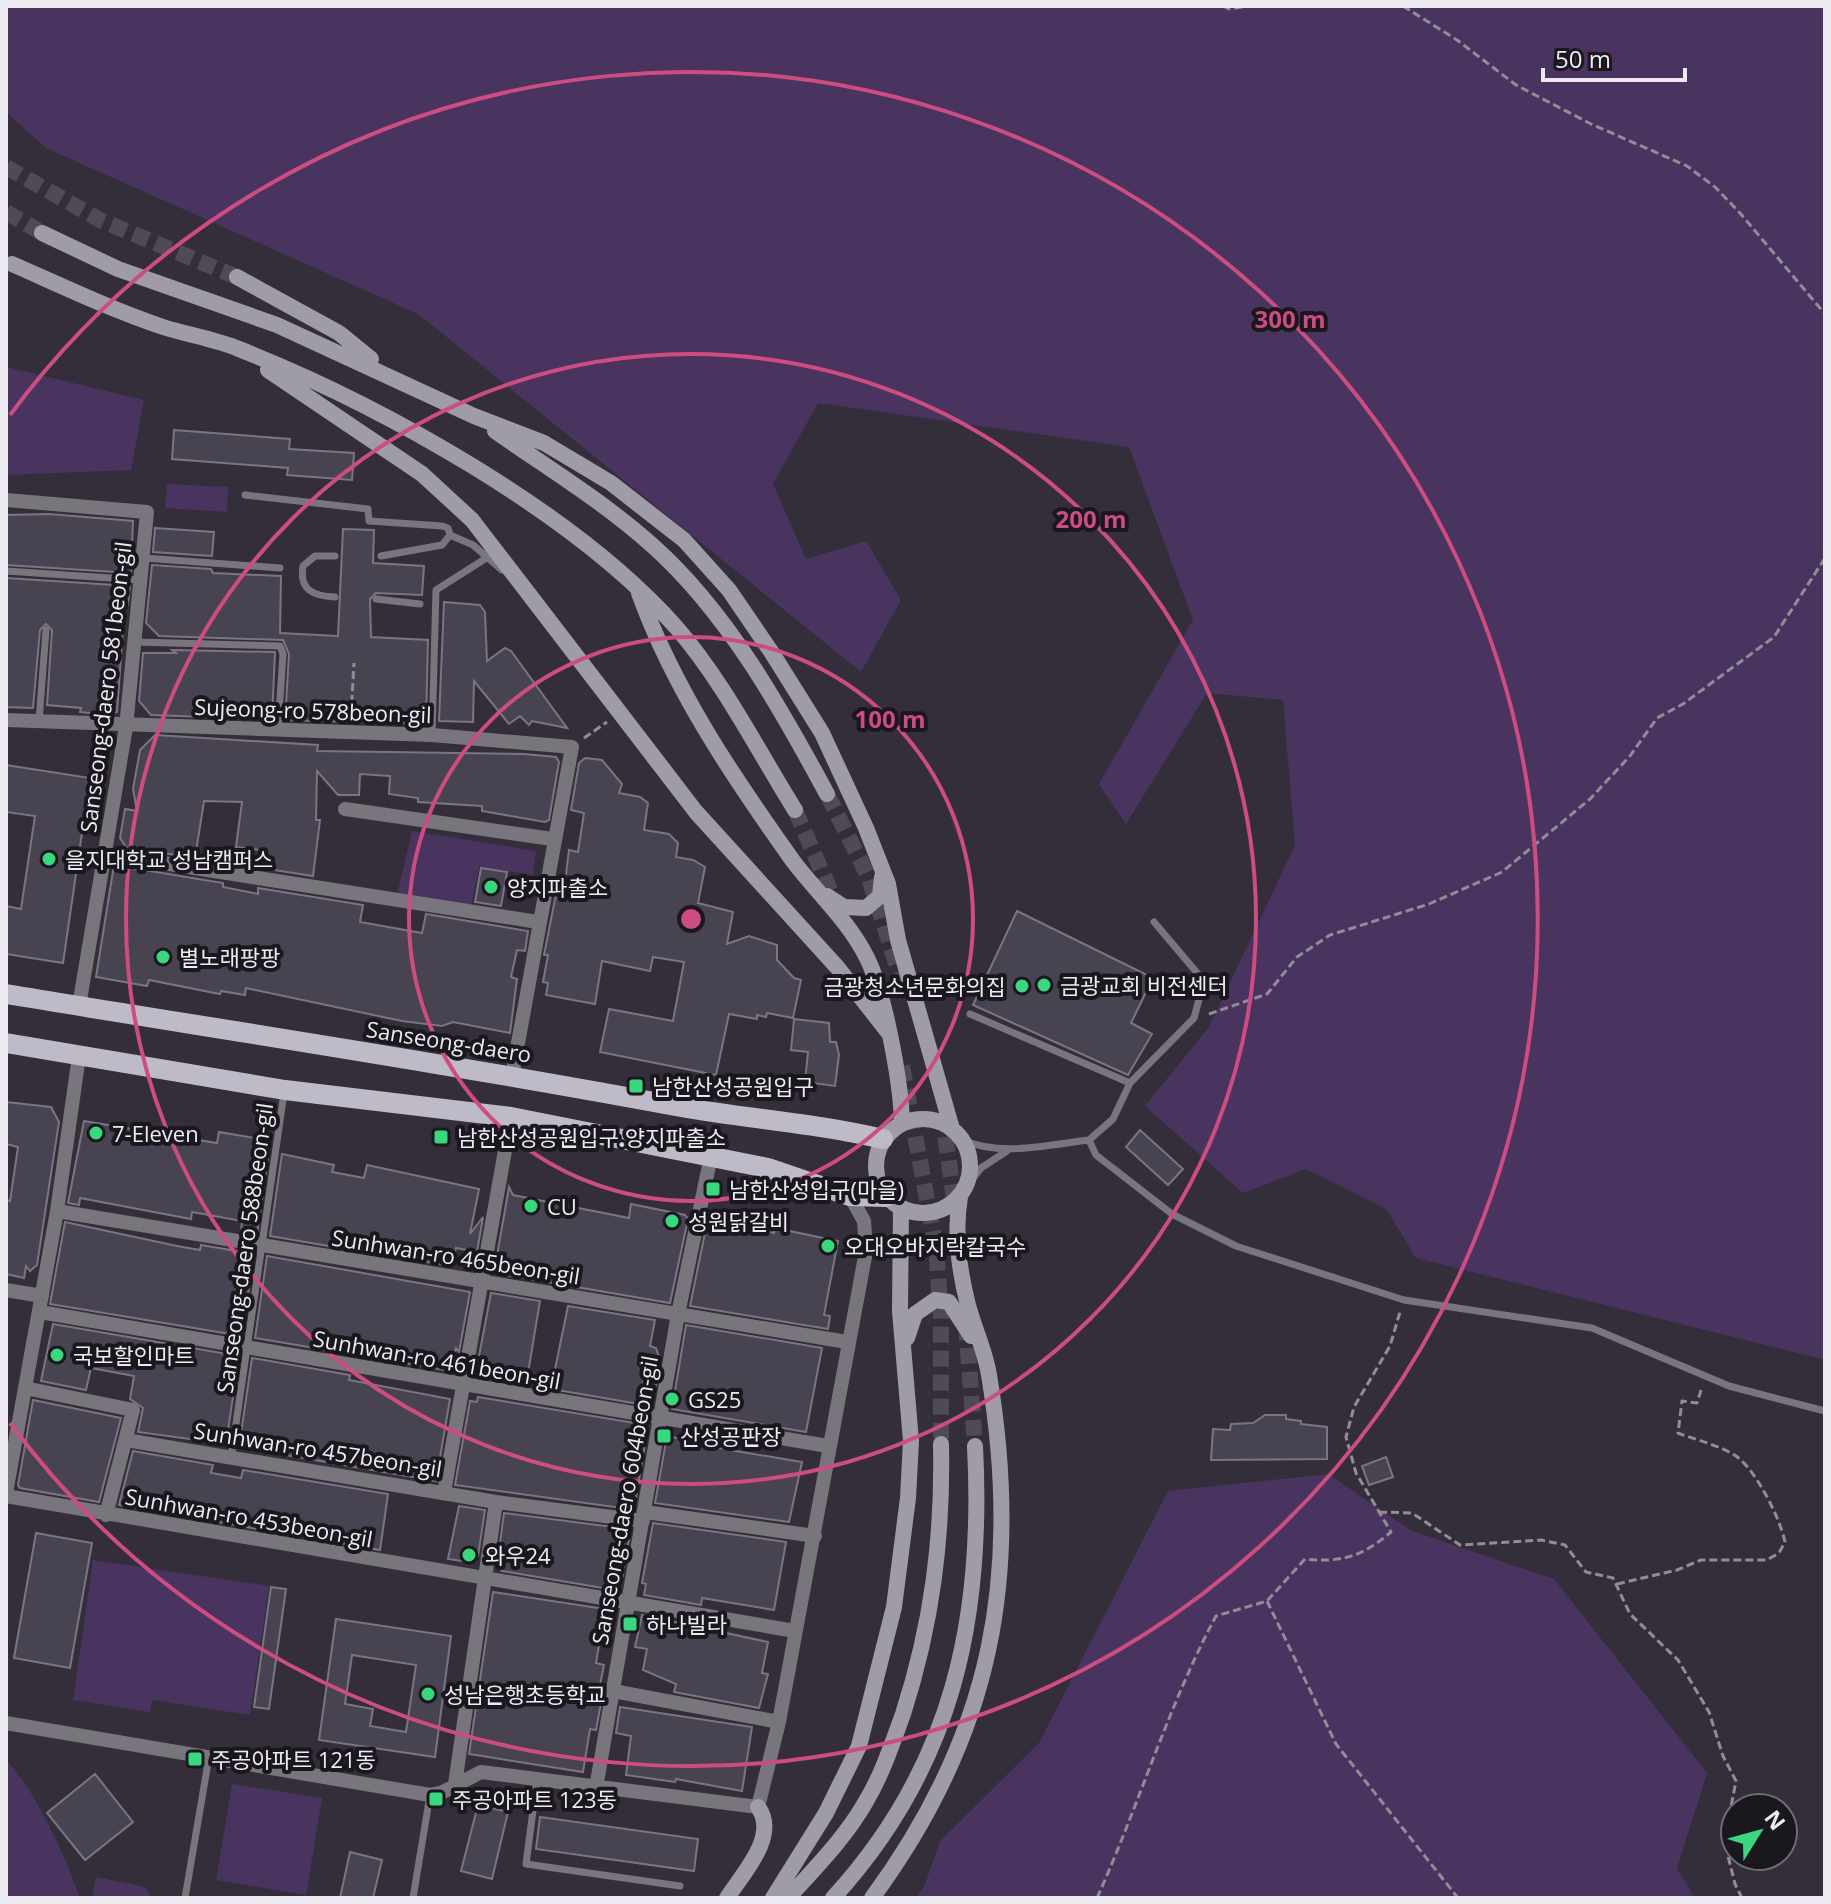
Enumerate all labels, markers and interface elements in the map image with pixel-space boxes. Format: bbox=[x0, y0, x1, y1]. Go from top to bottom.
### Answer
scale bar bbox=[1543, 32, 1685, 82]
text: 50 m bbox=[1555, 42, 1611, 75]
text: 300 m bbox=[1255, 302, 1325, 335]
text: 200 m bbox=[1056, 502, 1126, 535]
street label: Sanseong-daero 581beon-gil bbox=[72, 540, 138, 834]
street label: Sujeong-ro 578beon-gil bbox=[194, 691, 432, 729]
text: 100 m bbox=[855, 702, 925, 735]
place label: 을지대학교 성남캠퍼스 bbox=[65, 844, 273, 874]
marker: 을지대학교 성남캠퍼스 bbox=[40, 850, 58, 868]
place label: 양지파출소 bbox=[507, 872, 608, 902]
marker: 양지파출소 bbox=[482, 878, 500, 896]
centre of rings bbox=[677, 905, 705, 933]
place label: 별노래팡팡 bbox=[179, 942, 280, 972]
marker: 별노래팡팡 bbox=[154, 948, 172, 966]
place label: 금광교회 비전센터 bbox=[1060, 970, 1228, 1000]
place label: 금광청소년문화의집 bbox=[824, 971, 1006, 1001]
marker: 금광교회 비전센터 bbox=[1035, 976, 1053, 994]
marker: 금광청소년문화의집 bbox=[1013, 977, 1031, 995]
street label: Sanseong-daero bbox=[364, 1013, 534, 1069]
place label: 남한산성공원입구 bbox=[652, 1071, 814, 1101]
marker: 남한산성공원입구 bbox=[627, 1077, 645, 1095]
street label: Sanseong-daero 588beon-gil bbox=[209, 1101, 279, 1395]
place label: 7-Eleven bbox=[112, 1118, 199, 1148]
place label: 남한산성공원입구.양지파출소 bbox=[457, 1122, 726, 1152]
marker: 7-Eleven bbox=[87, 1124, 105, 1142]
marker: 남한산성공원입구.양지파출소 bbox=[432, 1128, 450, 1146]
place label: 남한산성입구(마을) bbox=[729, 1174, 904, 1204]
marker: 남한산성입구(마을) bbox=[704, 1180, 722, 1198]
place label: CU bbox=[547, 1191, 577, 1221]
marker: CU bbox=[522, 1197, 540, 1215]
place label: 성원닭갈비 bbox=[688, 1206, 789, 1236]
marker: 성원닭갈비 bbox=[663, 1212, 681, 1230]
street label: Sunhwan-ro 465beon-gil bbox=[330, 1222, 582, 1290]
place label: 오대오바지락칼국수 bbox=[844, 1231, 1026, 1261]
marker: 오대오바지락칼국수 bbox=[819, 1237, 837, 1255]
street label: Sunhwan-ro 461beon-gil bbox=[311, 1322, 563, 1396]
place label: 국보할인마트 bbox=[73, 1340, 194, 1370]
marker: 국보할인마트 bbox=[48, 1346, 66, 1364]
street label: Sanseong-daero 604beon-gil bbox=[584, 1353, 664, 1647]
place label: GS25 bbox=[688, 1384, 741, 1414]
marker: GS25 bbox=[663, 1390, 681, 1408]
street label: Sunhwan-ro 457beon-gil bbox=[192, 1415, 444, 1483]
place label: 산성공판장 bbox=[680, 1421, 781, 1451]
marker: 산성공판장 bbox=[655, 1427, 673, 1445]
street label: Sunhwan-ro 453beon-gil bbox=[123, 1480, 375, 1554]
place label: 와우24 bbox=[485, 1540, 551, 1570]
marker: 와우24 bbox=[460, 1546, 478, 1564]
place label: 하나빌라 bbox=[646, 1609, 727, 1639]
marker: 하나빌라 bbox=[621, 1615, 639, 1633]
place label: 성남은행초등학교 bbox=[444, 1679, 606, 1709]
marker: 성남은행초등학교 bbox=[419, 1685, 437, 1703]
place label: 주공아파트 121동 bbox=[211, 1744, 376, 1774]
marker: 주공아파트 121동 bbox=[186, 1750, 204, 1768]
place label: 주공아파트 123동 bbox=[452, 1784, 617, 1814]
marker: 주공아파트 123동 bbox=[427, 1790, 445, 1808]
north arrow bbox=[1719, 1792, 1799, 1872]
text: N bbox=[1758, 1803, 1793, 1836]

